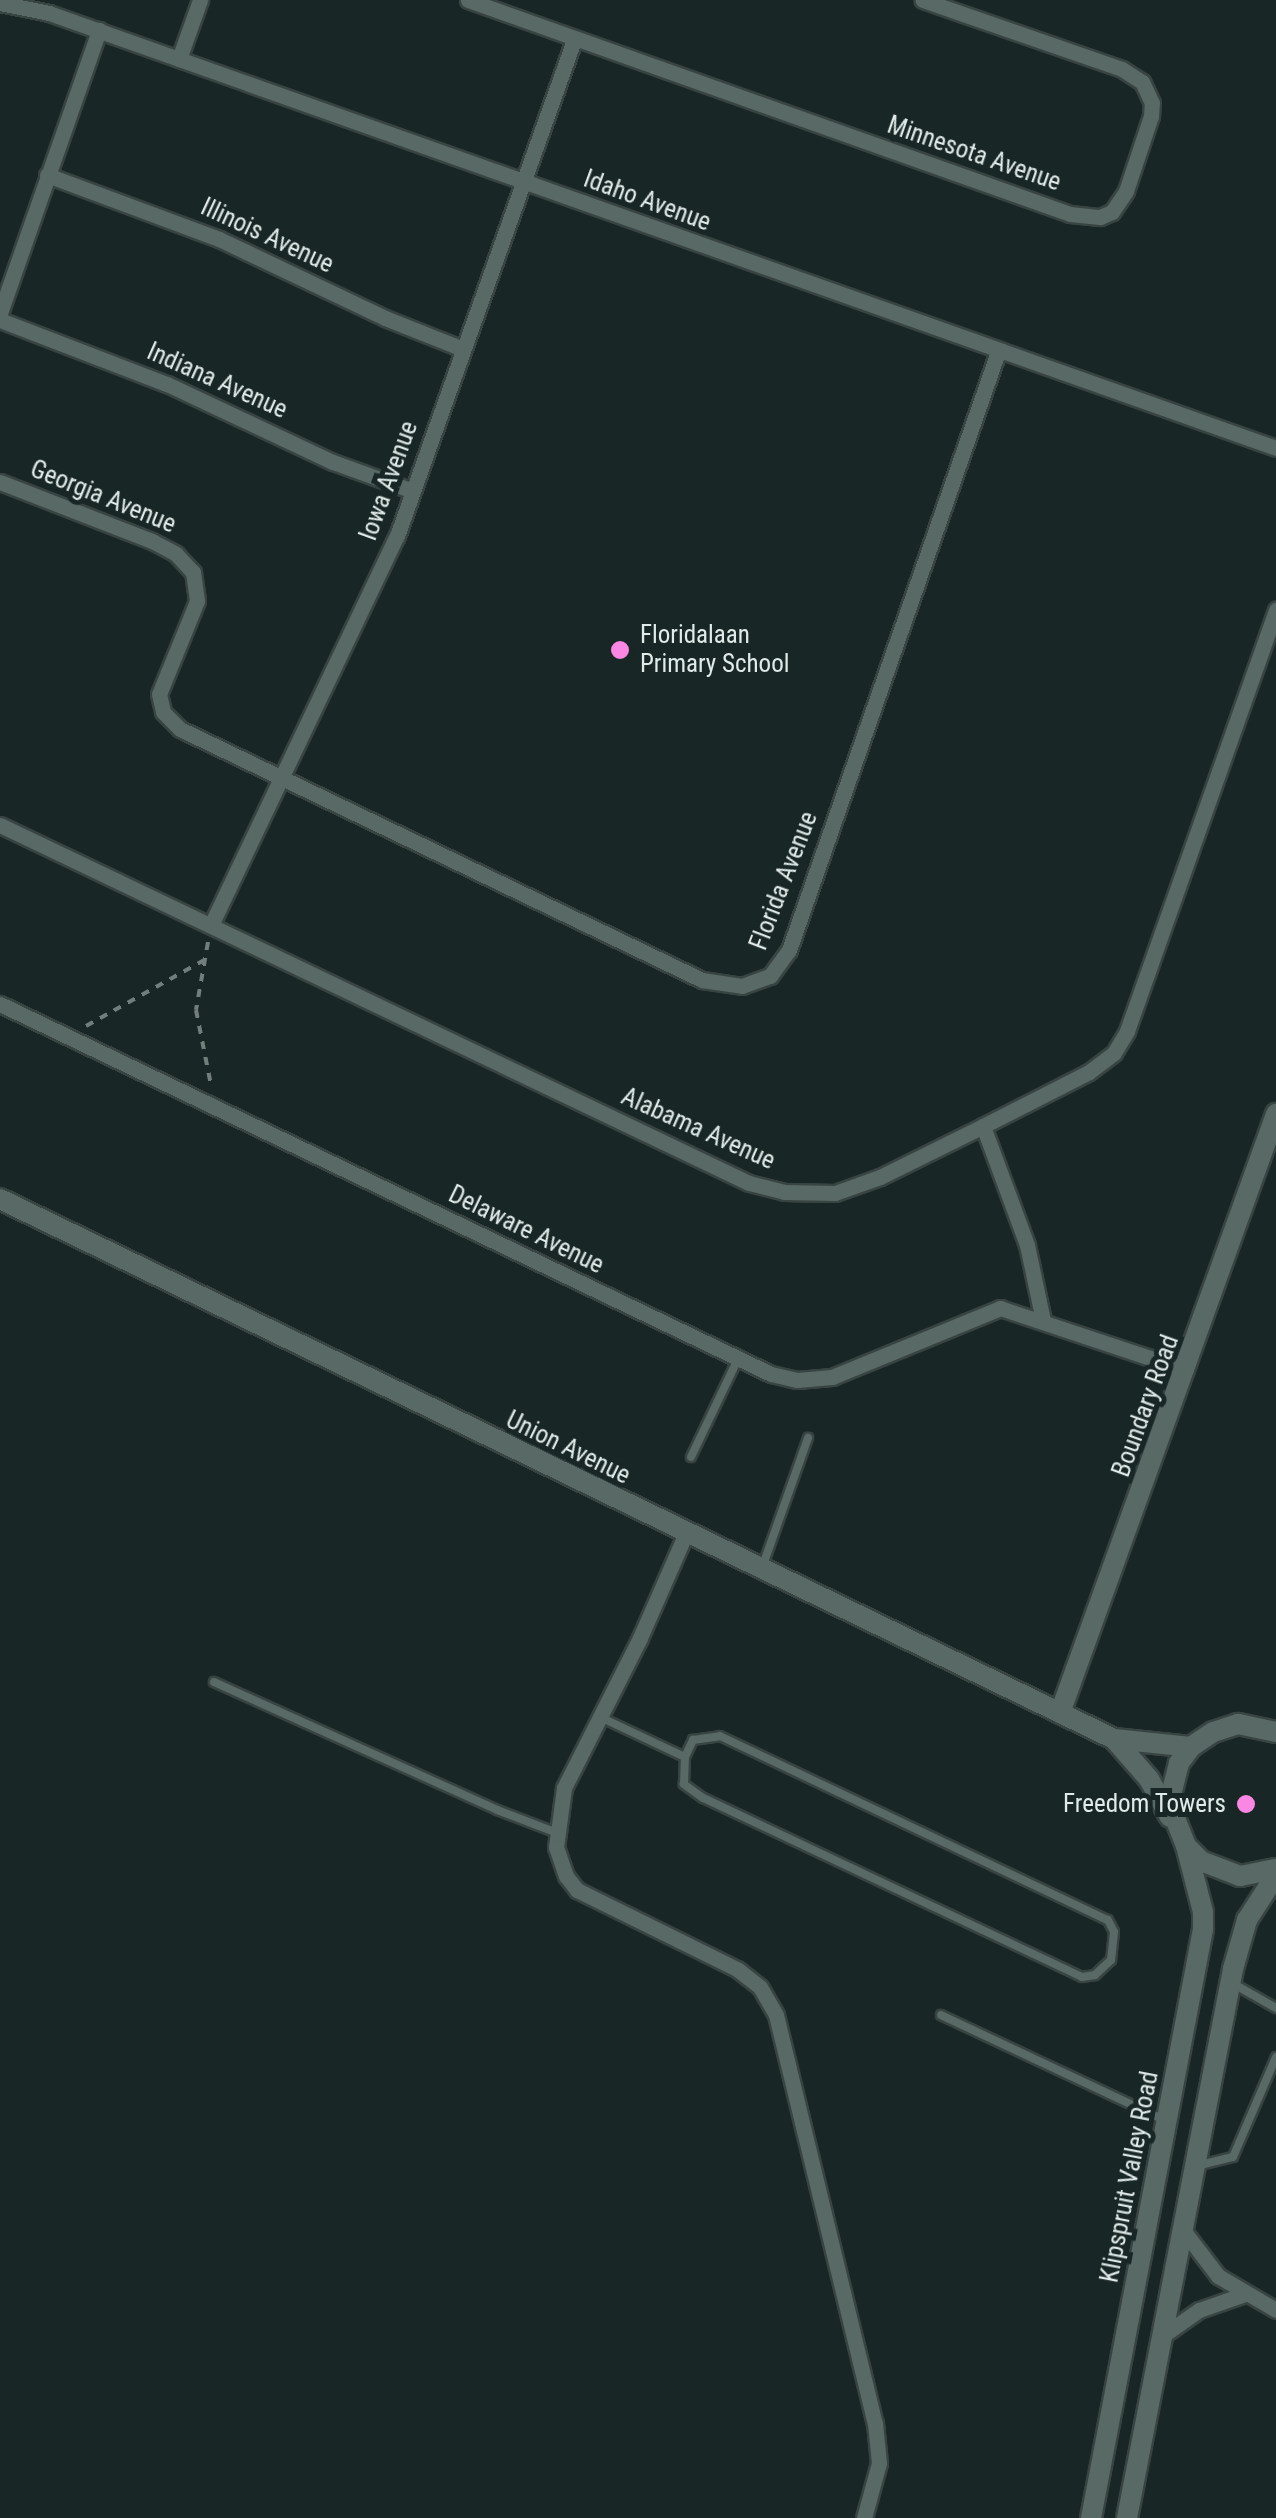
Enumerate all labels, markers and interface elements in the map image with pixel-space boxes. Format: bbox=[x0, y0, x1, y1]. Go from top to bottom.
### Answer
street label: Minnesota Avenue bbox=[883, 110, 1065, 198]
street label: Idaho Avenue bbox=[579, 164, 715, 238]
street label: Illinois Avenue bbox=[196, 192, 338, 280]
street label: Indiana Avenue bbox=[142, 337, 292, 425]
street label: Iowa Avenue bbox=[354, 417, 424, 545]
street label: Georgia Avenue bbox=[26, 454, 180, 540]
place label: Floridalaan Primary School bbox=[640, 621, 789, 680]
marker: Floridalaan Primary School bbox=[609, 639, 631, 661]
street label: Florida Avenue bbox=[744, 808, 824, 954]
street label: Alabama Avenue bbox=[617, 1082, 779, 1176]
street label: Delaware Avenue bbox=[444, 1180, 608, 1280]
street label: Boundary Road bbox=[1106, 1331, 1186, 1481]
street label: Union Avenue bbox=[501, 1405, 635, 1491]
place label: Freedom Towers bbox=[1063, 1789, 1226, 1819]
marker: Freedom Towers bbox=[1235, 1793, 1257, 1815]
street label: Klipspruit Valley Road bbox=[1095, 2069, 1165, 2285]

